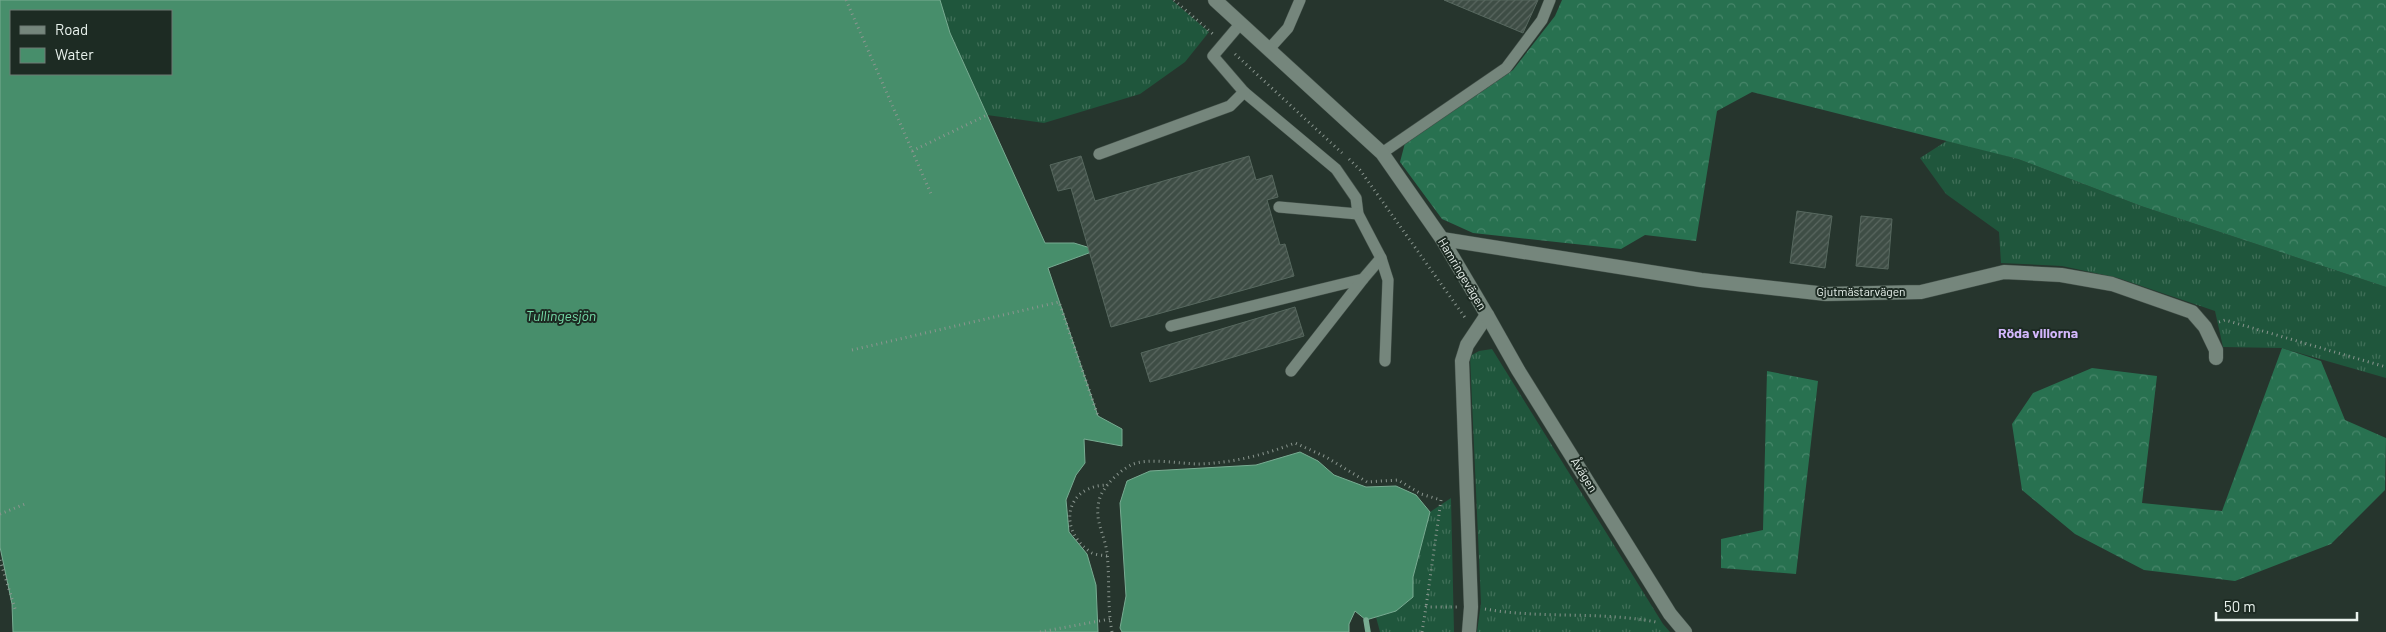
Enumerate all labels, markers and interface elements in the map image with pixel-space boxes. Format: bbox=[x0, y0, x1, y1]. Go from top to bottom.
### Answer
legend bbox=[10, 10, 172, 75]
text: Road bbox=[55, 20, 88, 38]
text: Water bbox=[55, 45, 94, 63]
street label: Hamringevägen bbox=[1436, 235, 1490, 312]
street label: Gjutmästarvägen bbox=[1816, 284, 1906, 298]
water label: Tullingesjön bbox=[526, 307, 596, 324]
district label: Röda villorna bbox=[1998, 324, 2078, 341]
street label: Åvägen bbox=[1569, 455, 1601, 494]
scale bar bbox=[2216, 590, 2357, 622]
text: 50 m bbox=[2224, 597, 2256, 615]

